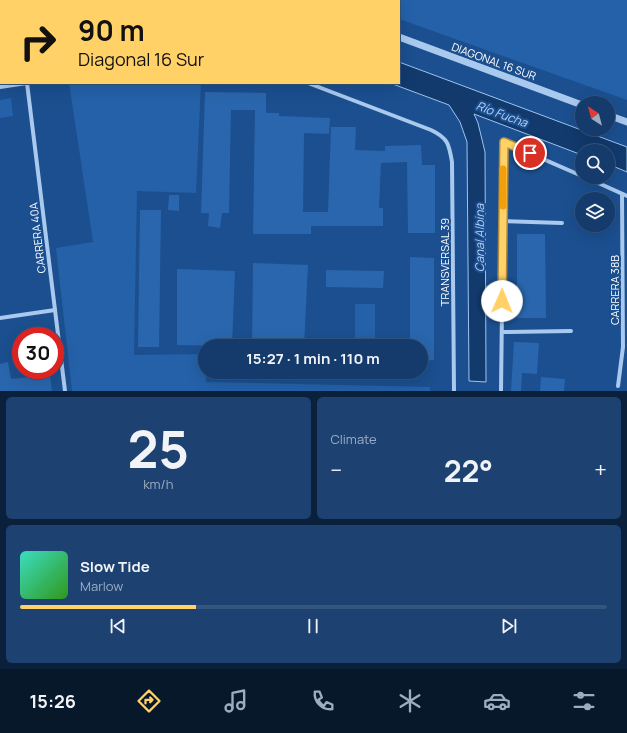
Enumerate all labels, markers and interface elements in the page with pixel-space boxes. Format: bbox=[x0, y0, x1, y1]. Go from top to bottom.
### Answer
text: 90 m bbox=[78, 11, 145, 49]
icon: right bbox=[12, 16, 64, 68]
street label: DIAGONAL 16 SUR bbox=[450, 39, 538, 83]
text: Diagonal 16 Sur bbox=[78, 47, 204, 71]
north arrow bbox=[575, 96, 615, 136]
map controls bbox=[575, 96, 615, 232]
water label: Río Fucha bbox=[474, 97, 531, 132]
pin bbox=[513, 136, 547, 170]
icon: arrive bbox=[519, 142, 541, 164]
button: search bbox=[575, 144, 615, 184]
button: layers bbox=[575, 192, 615, 232]
street label: CARRERA 40A bbox=[25, 202, 49, 274]
water label: Canal Albina bbox=[471, 202, 488, 272]
street label: TRANSVERSAL 39 bbox=[437, 218, 452, 306]
street label: CARRERA 38B bbox=[607, 255, 622, 325]
position arrow bbox=[481, 280, 523, 322]
speed limit sign: 30 bbox=[12, 327, 64, 379]
text: 15:27 · 1 min · 110 m bbox=[246, 348, 380, 369]
text: 25 bbox=[128, 413, 189, 484]
text: Climate bbox=[331, 430, 377, 448]
text: 22° bbox=[444, 450, 493, 491]
text: − bbox=[331, 455, 342, 485]
text: + bbox=[594, 455, 607, 485]
text: km/h bbox=[143, 475, 173, 493]
text: Slow Tide bbox=[80, 556, 150, 577]
text: Marlow bbox=[80, 577, 123, 595]
icon: previous bbox=[107, 615, 129, 637]
icon: pause bbox=[302, 615, 324, 637]
icon: next bbox=[498, 615, 520, 637]
icon: directions bbox=[135, 687, 163, 715]
icon: music bbox=[222, 687, 250, 715]
icon: phone bbox=[309, 687, 337, 715]
icon: climate bbox=[396, 687, 424, 715]
icon: car bbox=[483, 687, 511, 715]
icon: filters bbox=[570, 687, 598, 715]
text: 15:26 bbox=[29, 689, 76, 713]

